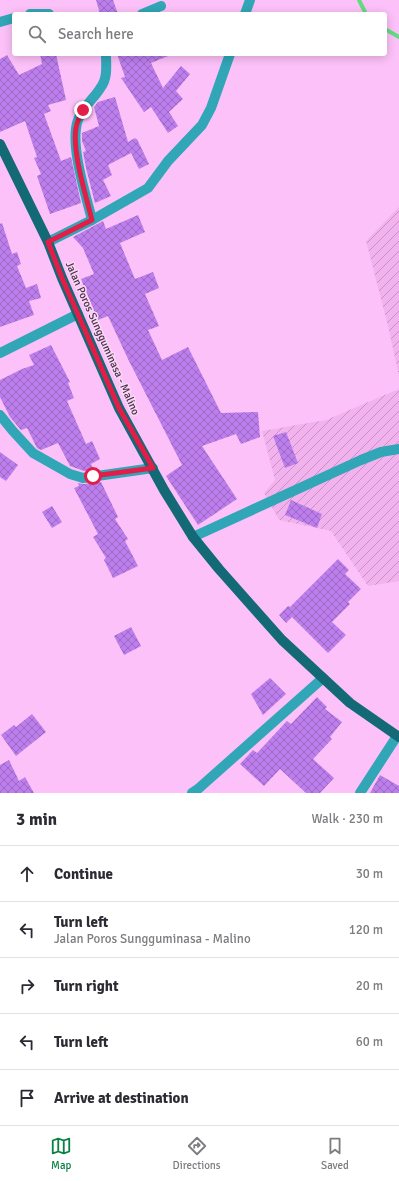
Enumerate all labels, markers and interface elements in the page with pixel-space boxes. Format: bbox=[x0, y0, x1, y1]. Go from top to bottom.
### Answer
search box bbox=[12, 12, 387, 56]
icon: search bbox=[26, 23, 48, 45]
text: Search here bbox=[58, 25, 134, 43]
route end bbox=[74, 101, 92, 119]
street label: Jalan Poros Sungguminasa - Malino bbox=[63, 260, 142, 417]
route start bbox=[84, 467, 102, 485]
text: 3 min bbox=[16, 809, 57, 830]
text: Walk · 230 m bbox=[312, 811, 383, 827]
icon: ahead bbox=[16, 863, 38, 885]
text: Continue bbox=[54, 865, 113, 883]
text: 30 m bbox=[356, 866, 383, 882]
text: Turn left bbox=[54, 913, 108, 931]
icon: left bbox=[16, 919, 38, 941]
text: 120 m bbox=[349, 922, 383, 938]
text: Jalan Poros Sungguminasa - Malino bbox=[54, 931, 251, 947]
icon: right bbox=[16, 975, 38, 997]
text: Turn right bbox=[54, 977, 119, 995]
text: 20 m bbox=[356, 978, 383, 994]
icon: left bbox=[16, 1031, 38, 1053]
text: Turn left bbox=[54, 1033, 108, 1051]
text: 60 m bbox=[356, 1034, 383, 1050]
icon: arrive bbox=[16, 1087, 38, 1109]
text: Arrive at destination bbox=[54, 1089, 189, 1107]
tab: Map bbox=[50, 1135, 72, 1172]
tab: Directions bbox=[173, 1135, 221, 1172]
tab: Saved bbox=[321, 1135, 349, 1172]

